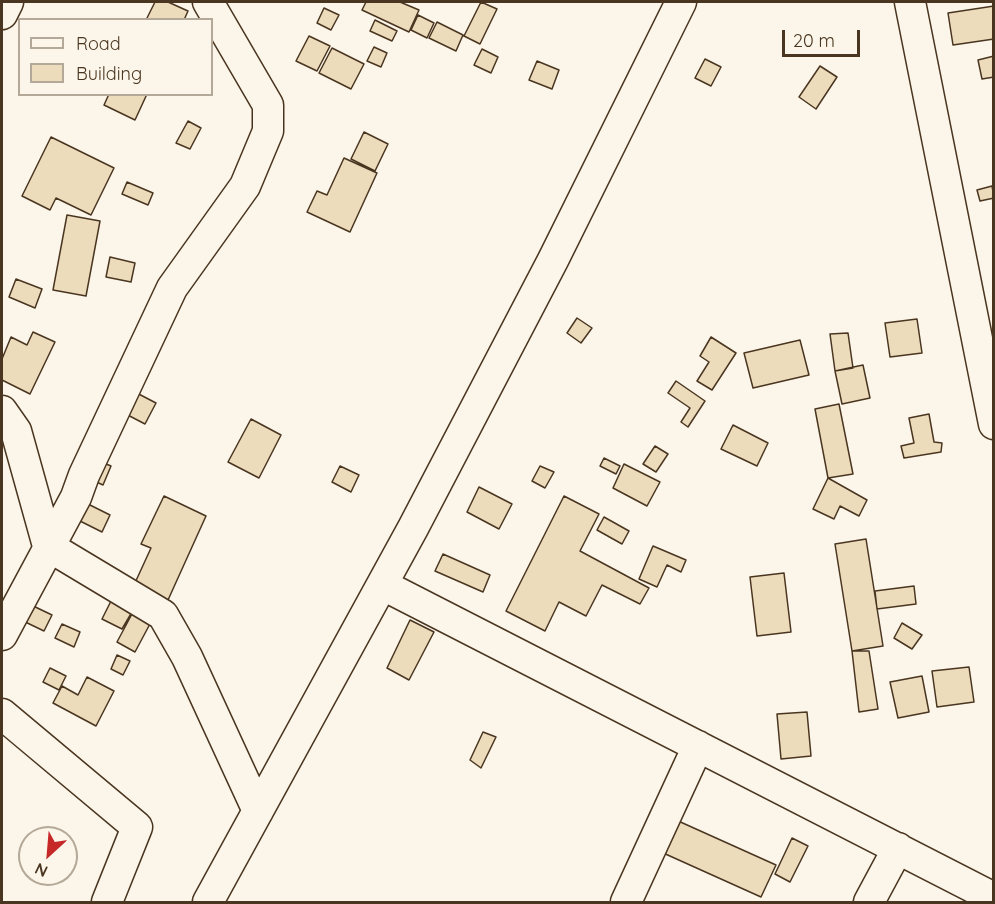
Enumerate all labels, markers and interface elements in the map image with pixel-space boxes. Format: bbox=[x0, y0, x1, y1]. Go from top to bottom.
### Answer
legend bbox=[18, 18, 213, 96]
scale bar bbox=[785, 18, 863, 56]
text: 20 m bbox=[793, 29, 835, 52]
text: Road bbox=[76, 32, 121, 55]
text: Building bbox=[76, 62, 142, 85]
north arrow bbox=[18, 826, 78, 886]
text: N bbox=[31, 859, 51, 882]

